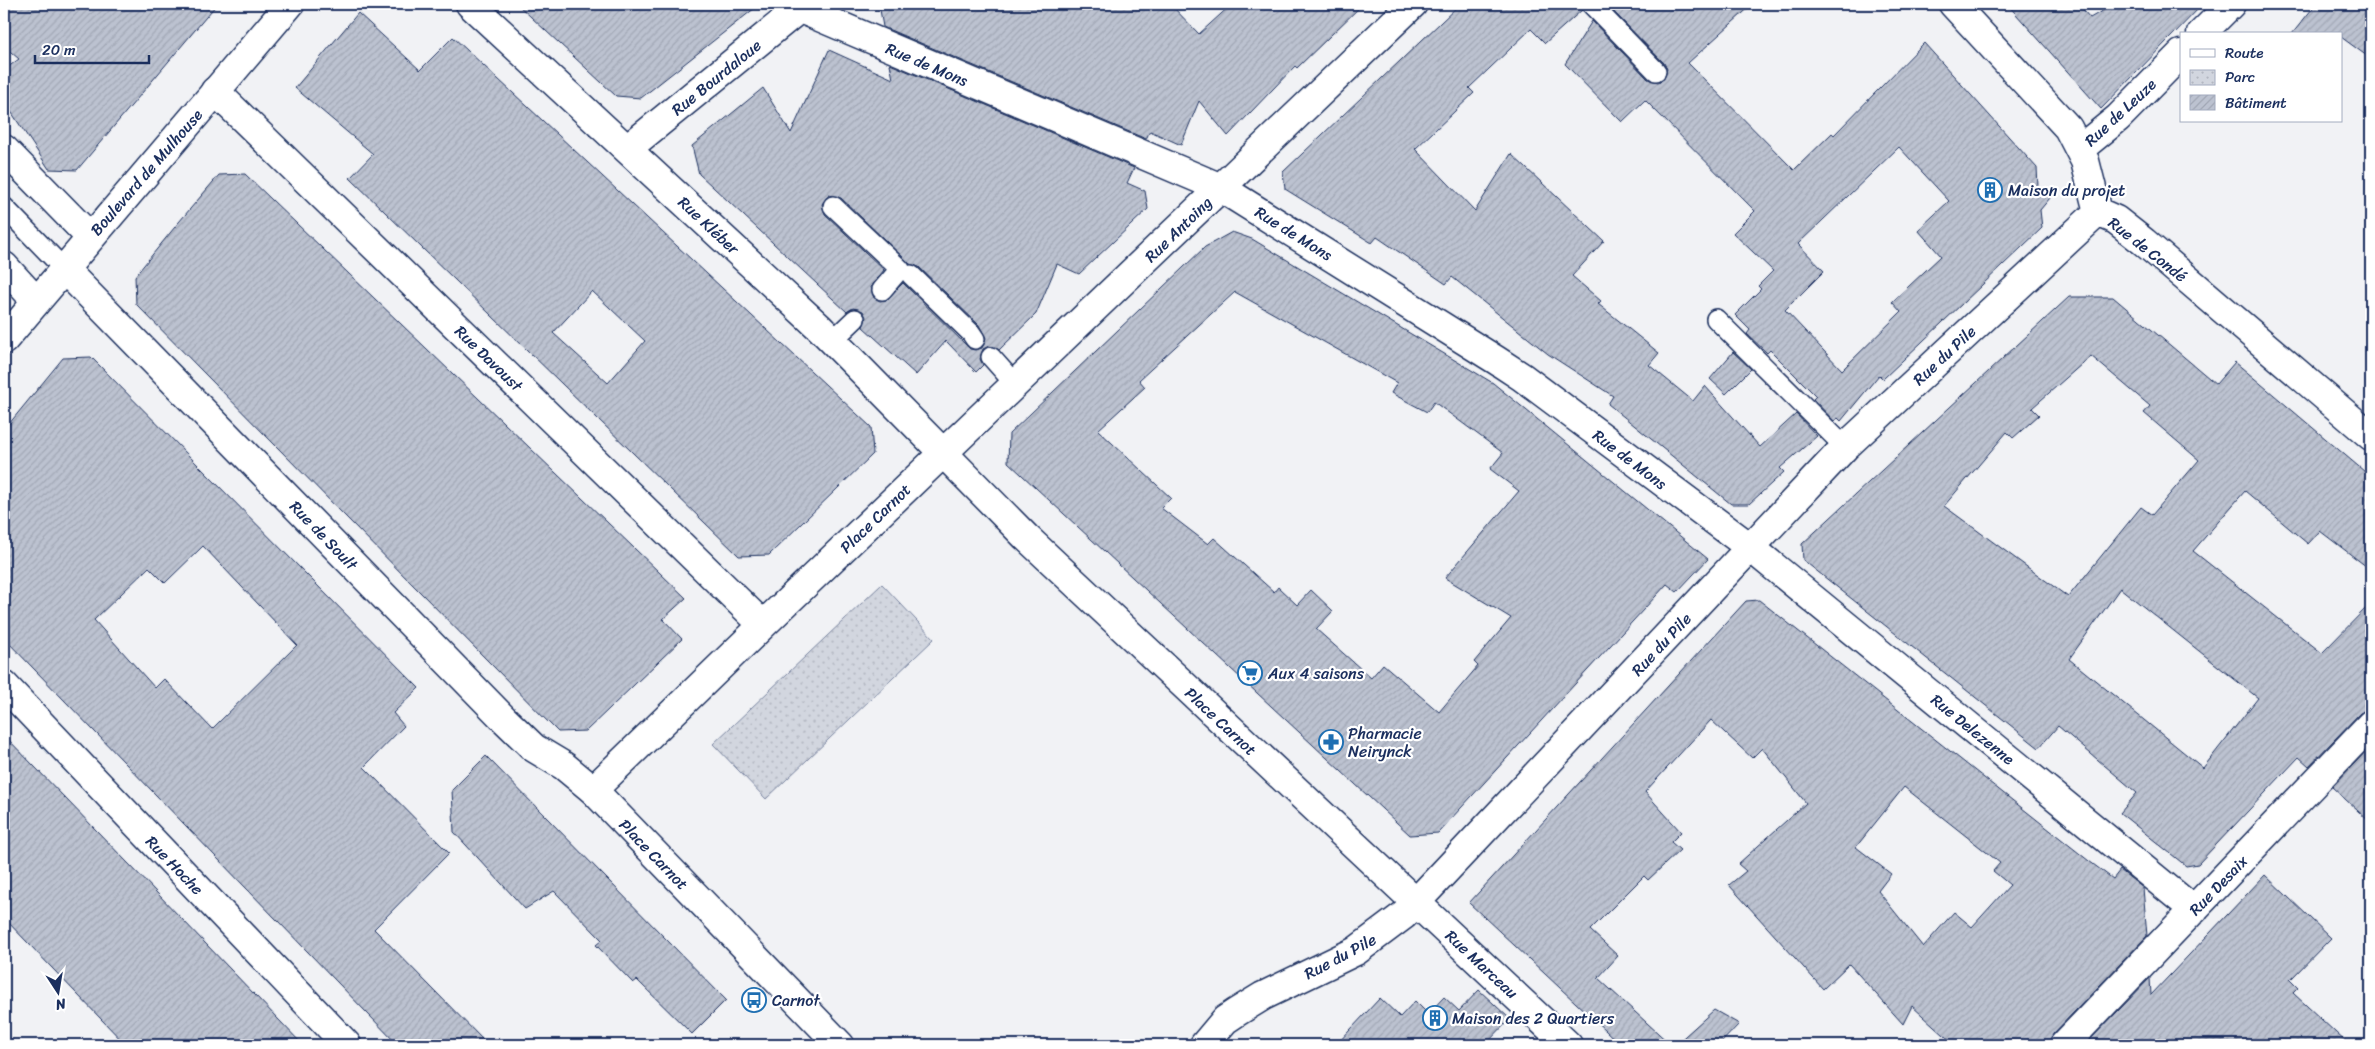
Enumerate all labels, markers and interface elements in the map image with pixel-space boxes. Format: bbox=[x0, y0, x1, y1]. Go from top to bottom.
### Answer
scale bar bbox=[35, 32, 149, 64]
street label: Rue Bourdaloue bbox=[665, 32, 768, 123]
legend bbox=[2180, 32, 2342, 122]
street label: Rue de Mons bbox=[881, 34, 973, 95]
text: 20 m bbox=[42, 37, 76, 63]
text: Route bbox=[2225, 40, 2264, 66]
text: Parc bbox=[2225, 64, 2255, 90]
street label: Rue de Leuze bbox=[2077, 71, 2164, 154]
text: Bâtiment bbox=[2225, 90, 2287, 116]
street label: Boulevard de Mulhouse bbox=[83, 102, 210, 243]
place label: Maison du projet bbox=[2008, 176, 2125, 205]
building icon: Maison du projet bbox=[1977, 177, 2003, 203]
street label: Rue Kléber bbox=[671, 189, 747, 263]
street label: Rue Antoing bbox=[1137, 189, 1219, 270]
street label: Rue de Mons bbox=[1249, 198, 1339, 269]
street label: Rue de Condé bbox=[2102, 209, 2194, 290]
street label: Rue Davoust bbox=[448, 318, 530, 399]
street label: Rue du Pile bbox=[1906, 318, 1983, 393]
street label: Rue de Mons bbox=[1586, 422, 1674, 498]
street label: Place Carnot bbox=[833, 476, 918, 560]
street label: Rue de Soult bbox=[282, 493, 365, 578]
street label: Rue du Pile bbox=[1624, 606, 1699, 683]
place label: Aux 4 saisons bbox=[1267, 659, 1365, 688]
supermarket icon: Aux 4 saisons bbox=[1237, 660, 1263, 686]
street label: Place Carnot bbox=[1177, 680, 1264, 763]
street label: Rue Delezenne bbox=[1924, 686, 2022, 773]
place label: Pharmacie Neirynck bbox=[1348, 719, 1422, 766]
pharmacy icon: Pharmacie Neirynck bbox=[1318, 729, 1344, 755]
street label: Place Carnot bbox=[612, 812, 696, 897]
street label: Rue Hoche bbox=[138, 828, 211, 902]
street label: Rue Desaix bbox=[2182, 847, 2256, 923]
street label: Rue Marceau bbox=[1438, 922, 1525, 1007]
street label: Rue du Pile bbox=[1299, 925, 1382, 988]
north arrow bbox=[32, 966, 82, 1016]
place label: Carnot bbox=[772, 986, 820, 1015]
bus stop icon: Carnot bbox=[741, 987, 767, 1013]
text: N bbox=[53, 991, 69, 1018]
place label: Maison des 2 Quartiers bbox=[1452, 1004, 1615, 1033]
building icon: Maison des 2 Quartiers bbox=[1422, 1005, 1448, 1031]

